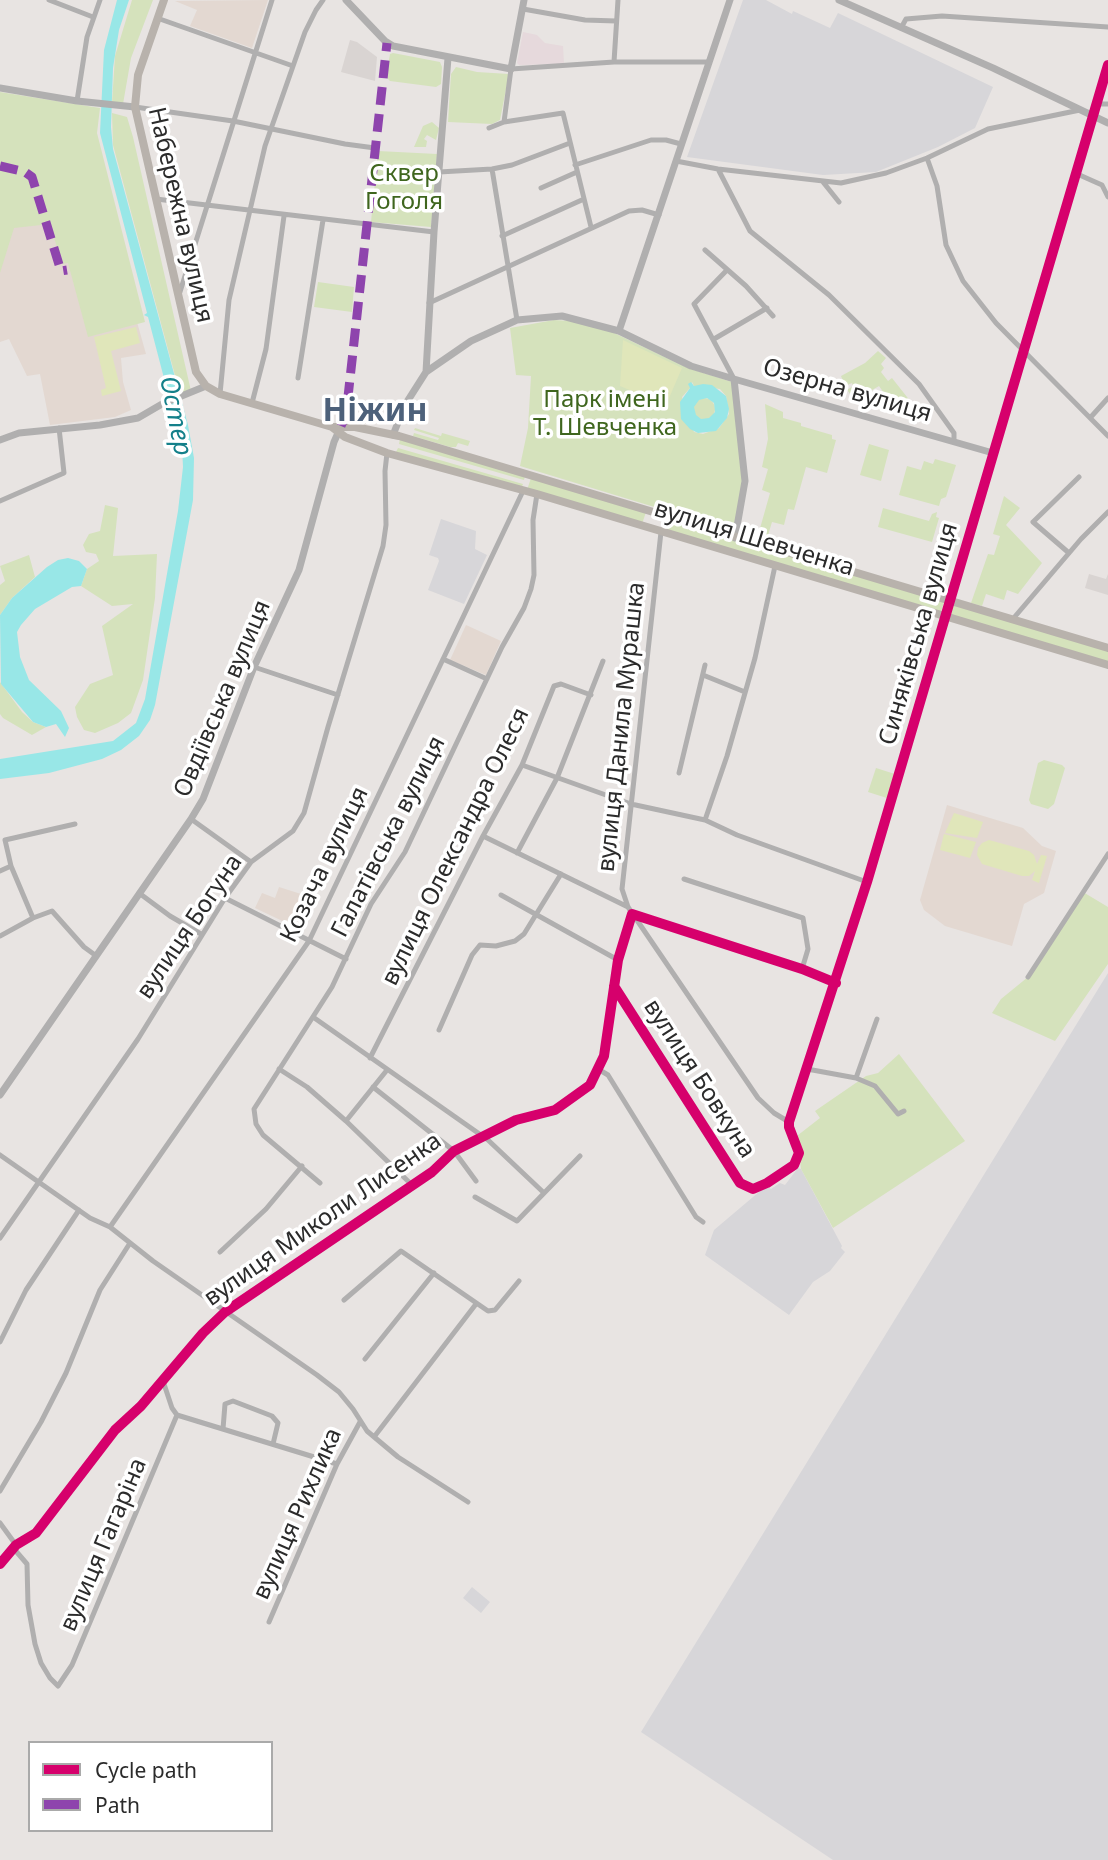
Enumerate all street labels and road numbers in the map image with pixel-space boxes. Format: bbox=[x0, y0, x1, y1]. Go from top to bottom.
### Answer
street label: Набережна вулиця bbox=[141, 104, 219, 326]
street label: Озерна вулиця bbox=[759, 353, 935, 429]
street label: вулиця Шевченка bbox=[651, 495, 857, 583]
street label: Синяківська вулиця bbox=[873, 520, 965, 748]
street label: вулиця Данила Мурашка bbox=[592, 581, 652, 873]
street label: Овдіївська вулиця bbox=[169, 596, 277, 802]
street label: вулиця Олександра Олеся bbox=[376, 704, 536, 990]
street label: Галатівська вулиця bbox=[326, 732, 452, 942]
street label: Козача вулиця bbox=[275, 783, 375, 947]
street label: вулиця Богуна bbox=[131, 849, 249, 1005]
street label: вулиця Бовкуна bbox=[637, 994, 761, 1164]
street label: вулиця Миколи Лисенка bbox=[199, 1127, 447, 1313]
street label: вулиця Рихлика bbox=[247, 1424, 349, 1604]
street label: вулиця Гагаріна bbox=[55, 1454, 153, 1636]

